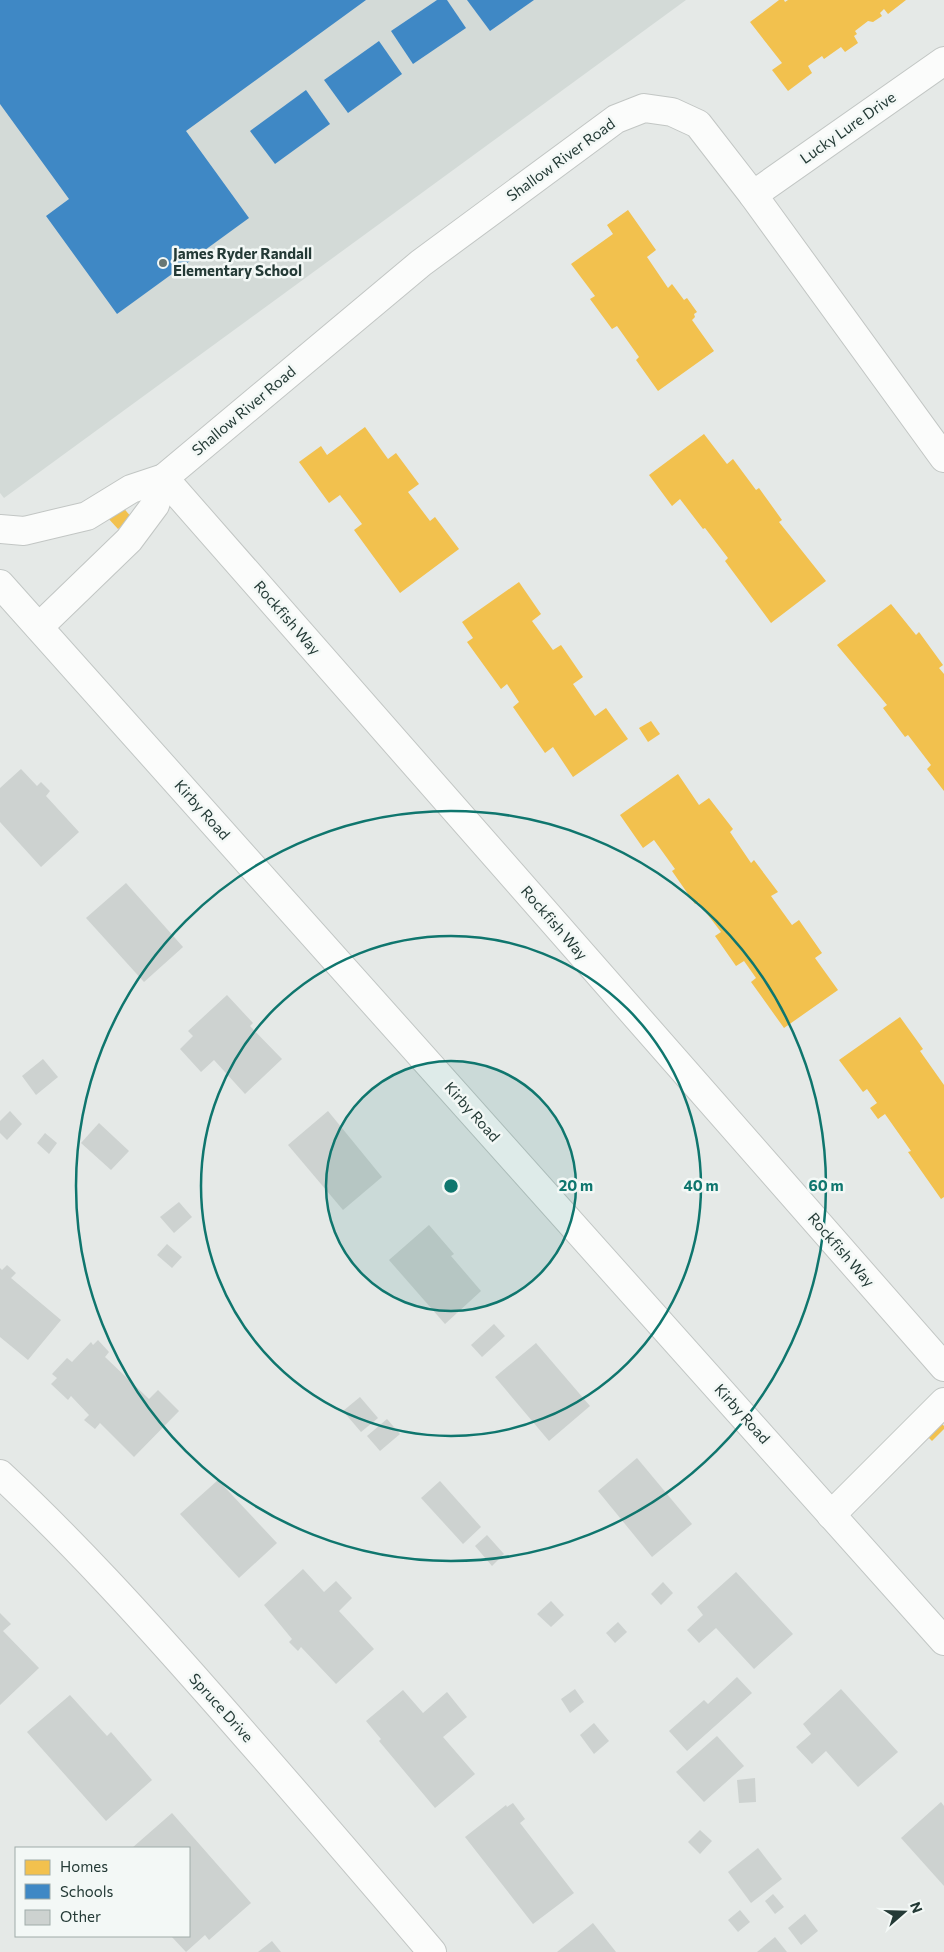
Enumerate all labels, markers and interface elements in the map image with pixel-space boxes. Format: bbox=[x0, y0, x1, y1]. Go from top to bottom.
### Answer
street label: Lucky Lure Drive bbox=[796, 87, 899, 167]
street label: Shallow River Road bbox=[503, 114, 618, 205]
place label: James Ryder Randall Elementary School bbox=[173, 244, 312, 279]
marker: James Ryder Randall Elementary School bbox=[157, 257, 169, 269]
street label: Shallow River Road bbox=[188, 362, 299, 459]
street label: Rockfish Way bbox=[251, 577, 325, 658]
street label: Kirby Road bbox=[171, 776, 234, 843]
street label: Rockfish Way bbox=[518, 882, 592, 963]
street label: Kirby Road bbox=[441, 1078, 504, 1145]
text: 20 m bbox=[559, 1176, 593, 1194]
text: 40 m bbox=[683, 1176, 719, 1194]
text: 60 m bbox=[808, 1176, 844, 1194]
centre of rings bbox=[442, 1177, 460, 1195]
street label: Rockfish Way bbox=[805, 1209, 879, 1290]
street label: Kirby Road bbox=[711, 1380, 774, 1447]
street label: Spruce Drive bbox=[186, 1669, 257, 1746]
legend bbox=[15, 1847, 190, 1937]
text: Homes bbox=[60, 1857, 108, 1875]
text: Schools bbox=[60, 1882, 114, 1900]
north arrow bbox=[879, 1887, 929, 1937]
text: N bbox=[907, 1900, 926, 1915]
text: Other bbox=[60, 1907, 101, 1925]

